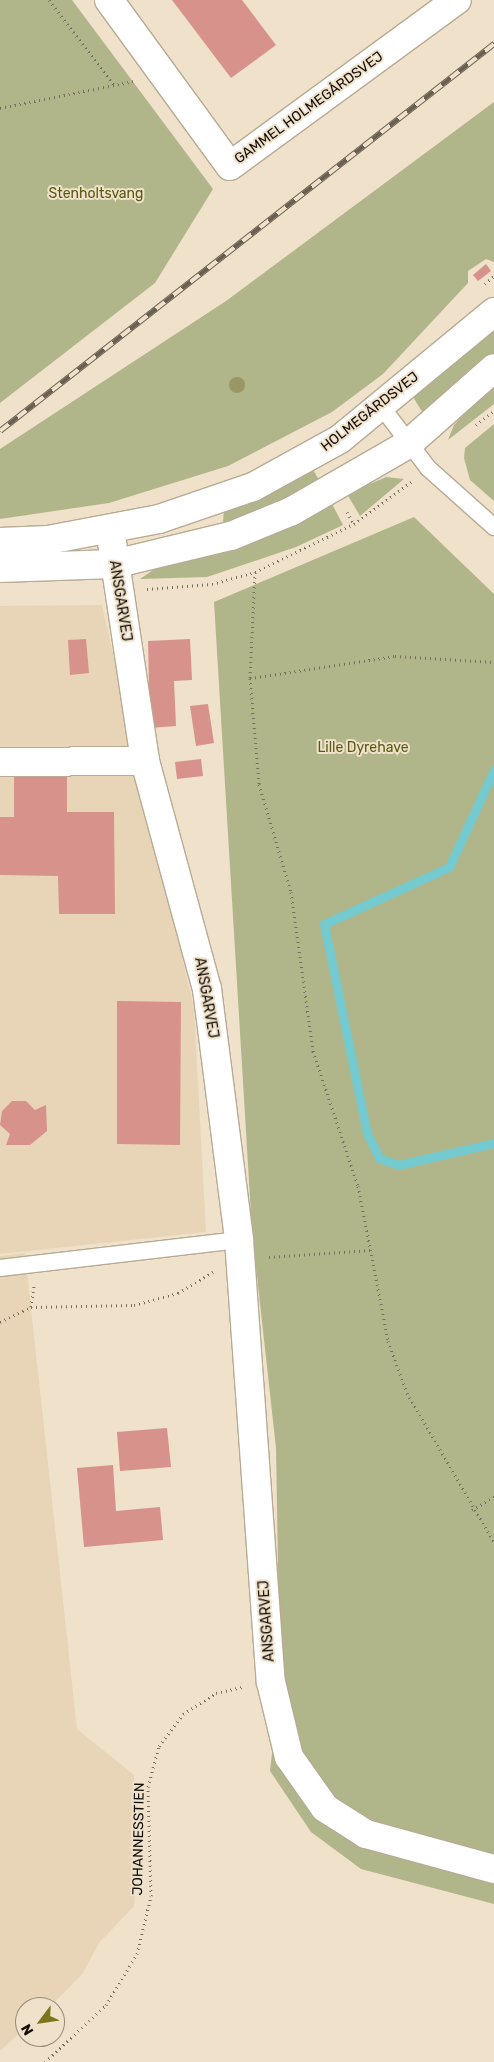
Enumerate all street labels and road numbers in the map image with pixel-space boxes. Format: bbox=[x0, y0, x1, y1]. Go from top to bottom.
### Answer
street label: GAMMEL HOLMEGÅRDSVEJ bbox=[231, 48, 387, 168]
street label: HOLMEGÅRDSVEJ bbox=[318, 369, 422, 455]
street label: ANSGARVEJ bbox=[105, 559, 135, 643]
street label: ANSGARVEJ bbox=[191, 956, 221, 1040]
street label: ANSGARVEJ bbox=[256, 1580, 278, 1662]
street label: JOHANNESSTIEN bbox=[130, 1782, 148, 1896]

